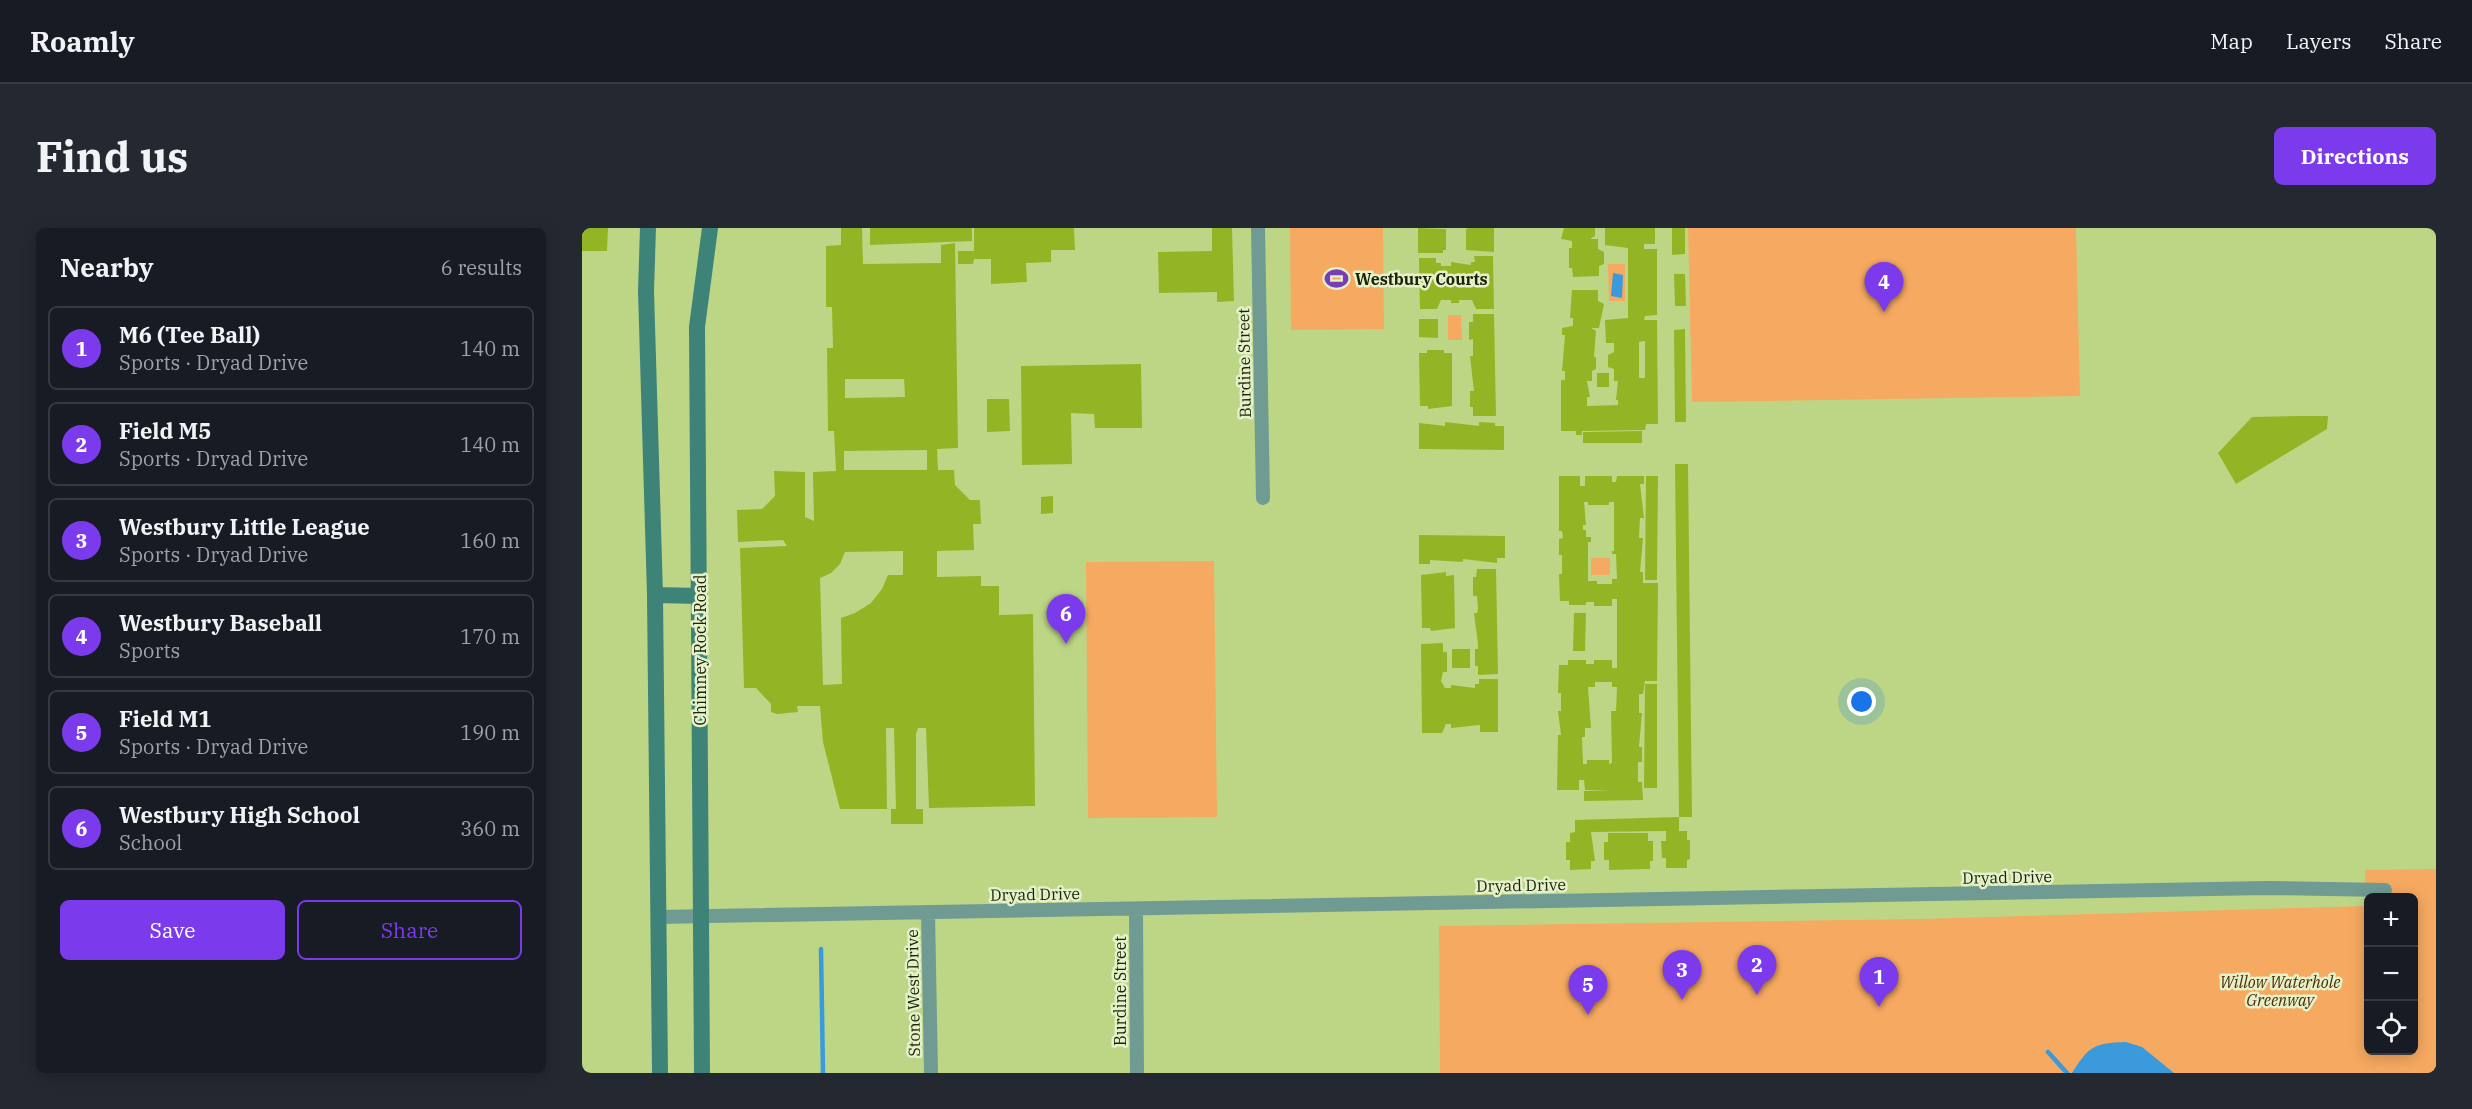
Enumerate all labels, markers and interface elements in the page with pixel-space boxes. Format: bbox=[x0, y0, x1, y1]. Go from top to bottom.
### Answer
text: Roamly bbox=[30, 23, 135, 60]
text: Map bbox=[2210, 27, 2253, 55]
text: Layers bbox=[2286, 27, 2352, 55]
text: Share bbox=[2385, 27, 2442, 55]
button: Directions bbox=[2274, 127, 2436, 185]
text: Find us bbox=[36, 129, 188, 184]
text: Nearby bbox=[60, 250, 154, 284]
text: 6 results bbox=[441, 254, 522, 281]
pin: 4 bbox=[1864, 262, 1904, 312]
sports icon: Westbury Courts bbox=[1324, 266, 1350, 292]
place label: Westbury Courts bbox=[1355, 269, 1488, 289]
street label: Burdine Street bbox=[1233, 308, 1255, 418]
text: M6 (Tee Ball) bbox=[119, 320, 260, 349]
text: 1 bbox=[76, 335, 88, 362]
text: 140 m bbox=[460, 335, 520, 362]
text: Sports · Dryad Drive bbox=[119, 349, 308, 376]
text: Field M5 bbox=[119, 416, 211, 445]
text: 2 bbox=[76, 431, 88, 458]
text: 140 m bbox=[460, 431, 520, 458]
text: Sports · Dryad Drive bbox=[119, 445, 308, 472]
text: Westbury Little League bbox=[119, 512, 370, 541]
text: 3 bbox=[76, 527, 88, 554]
text: 160 m bbox=[460, 527, 520, 554]
text: Sports · Dryad Drive bbox=[119, 541, 308, 568]
street label: Chimney Rock Road bbox=[690, 574, 710, 725]
pin: 6 bbox=[1046, 594, 1086, 644]
text: Westbury Baseball bbox=[119, 608, 322, 637]
text: 4 bbox=[76, 623, 88, 650]
text: 170 m bbox=[460, 623, 520, 650]
text: Sports bbox=[119, 637, 180, 664]
your location bbox=[1847, 687, 1876, 716]
text: Field M1 bbox=[119, 704, 211, 733]
text: 5 bbox=[76, 719, 88, 746]
text: 190 m bbox=[460, 719, 520, 746]
text: Sports · Dryad Drive bbox=[119, 733, 308, 760]
text: Westbury High School bbox=[119, 800, 360, 829]
text: 6 bbox=[76, 815, 88, 842]
text: 360 m bbox=[460, 815, 520, 842]
text: School bbox=[119, 829, 182, 856]
street label: Dryad Drive bbox=[1962, 866, 2052, 888]
street label: Dryad Drive bbox=[1476, 874, 1566, 896]
street label: Dryad Drive bbox=[990, 883, 1080, 905]
map controls bbox=[2364, 893, 2418, 1055]
button: + bbox=[2364, 893, 2418, 947]
button: Save bbox=[60, 900, 285, 960]
button: Share bbox=[297, 900, 522, 960]
street label: Stone West Drive bbox=[902, 929, 924, 1057]
street label: Burdine Street bbox=[1110, 936, 1130, 1046]
pin: 2 bbox=[1738, 946, 1776, 995]
button: − bbox=[2364, 947, 2418, 1001]
pin: 3 bbox=[1662, 950, 1702, 1000]
pin: 1 bbox=[1860, 958, 1898, 1007]
pin: 5 bbox=[1568, 966, 1608, 1015]
park label: Willow Waterhole Greenway bbox=[2220, 972, 2340, 1010]
button: locate bbox=[2364, 1001, 2418, 1055]

